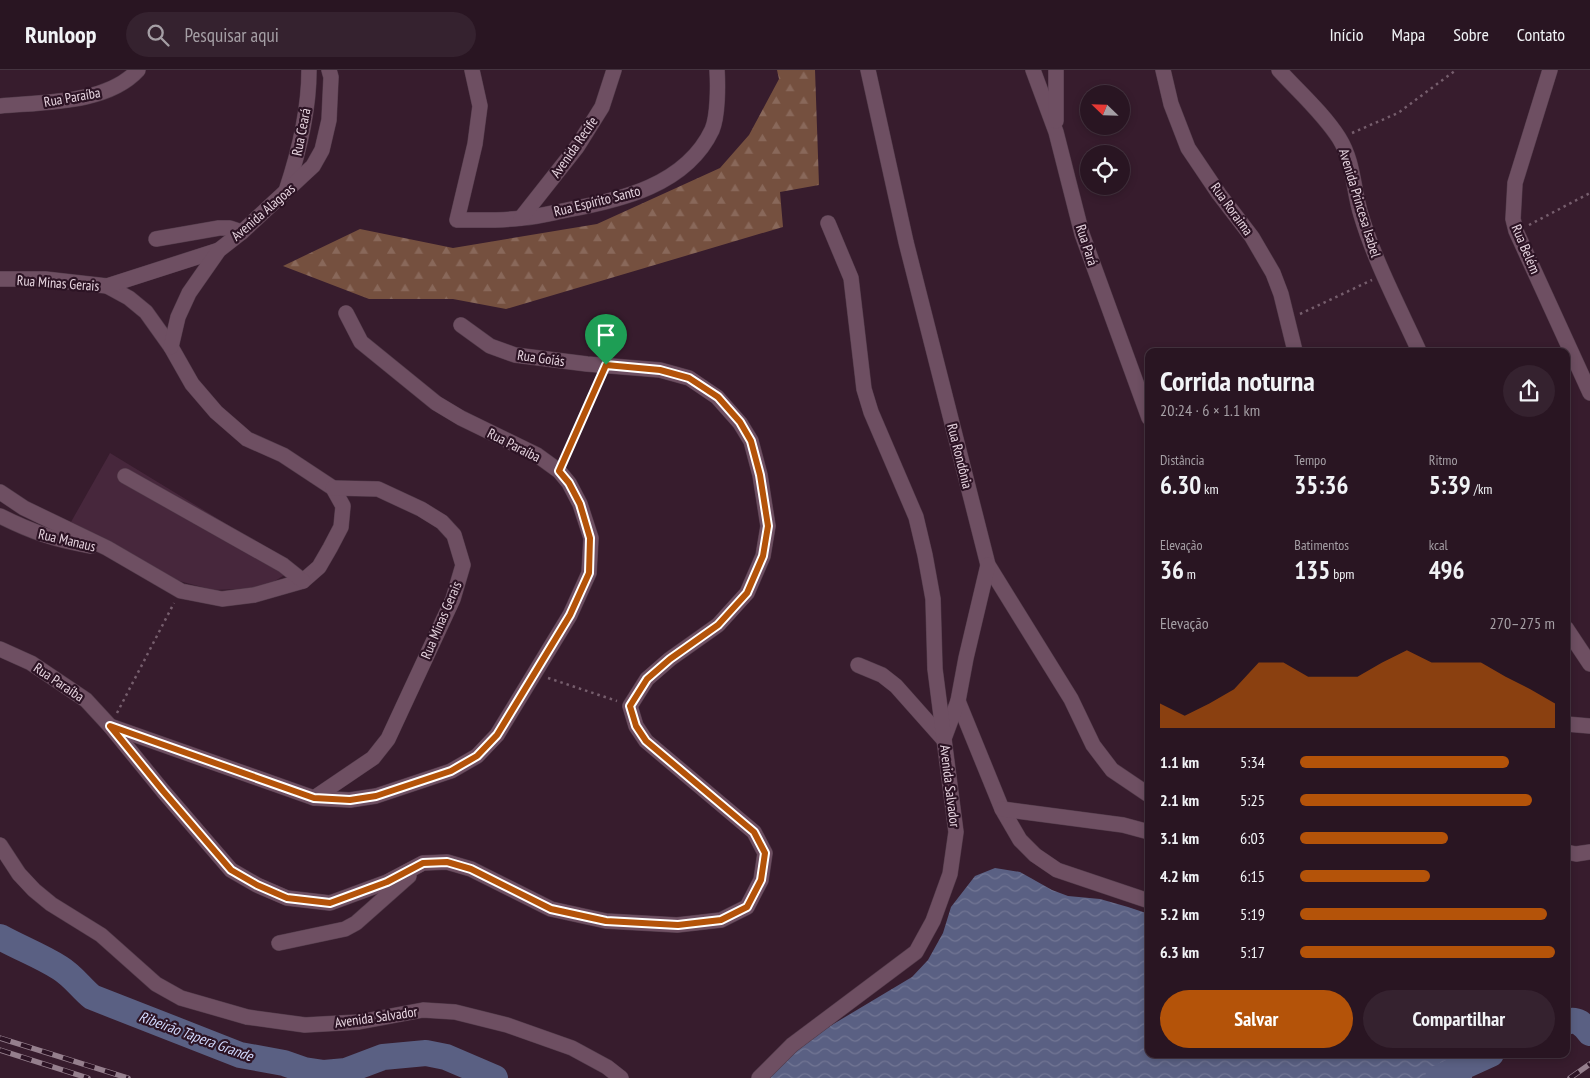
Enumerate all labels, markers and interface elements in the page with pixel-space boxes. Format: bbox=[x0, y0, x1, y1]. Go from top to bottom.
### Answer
search box bbox=[126, 12, 476, 57]
text: Runloop bbox=[25, 19, 96, 50]
icon: search bbox=[144, 21, 172, 49]
text: Pesquisar aqui bbox=[184, 23, 279, 47]
text: Início bbox=[1329, 23, 1363, 46]
text: Mapa bbox=[1391, 23, 1425, 46]
text: Sobre bbox=[1453, 23, 1489, 46]
text: Contato bbox=[1517, 23, 1565, 46]
street label: Rua Paraíba bbox=[42, 83, 102, 111]
north arrow bbox=[1080, 85, 1130, 135]
map controls bbox=[1080, 85, 1130, 195]
street label: Rua Ceará bbox=[288, 107, 314, 157]
street label: Avenida Recife bbox=[546, 113, 602, 181]
button: locate bbox=[1080, 145, 1130, 195]
street label: Avenida Princesa Isabel bbox=[1335, 146, 1385, 260]
street label: Avenida Alagoas bbox=[227, 179, 299, 245]
street label: Rua Roraima bbox=[1207, 179, 1257, 239]
street label: Rua Espírito Santo bbox=[552, 182, 642, 220]
street label: Rua Pará bbox=[1072, 222, 1102, 268]
street label: Rua Belém bbox=[1508, 222, 1544, 276]
street label: Rua Minas Gerais bbox=[16, 271, 100, 295]
pin bbox=[585, 314, 627, 365]
icon: arrive bbox=[592, 321, 620, 349]
street label: Rua Goiás bbox=[516, 346, 566, 370]
text: Corrida noturna bbox=[1160, 362, 1315, 399]
button: share bbox=[1503, 365, 1555, 417]
text: 20:24 · 6 × 1.1 km bbox=[1160, 400, 1260, 420]
street label: Rua Rondônia bbox=[943, 421, 977, 491]
street label: Rua Paraíba bbox=[484, 424, 544, 466]
text: Distância bbox=[1160, 451, 1204, 469]
text: Tempo bbox=[1294, 451, 1326, 469]
text: Ritmo bbox=[1429, 451, 1457, 469]
text: 6.30 bbox=[1160, 469, 1201, 501]
text: 35:36 bbox=[1294, 469, 1348, 501]
text: 5:39 bbox=[1429, 469, 1471, 501]
text: km bbox=[1201, 480, 1219, 498]
text: /km bbox=[1471, 480, 1492, 498]
street label: Rua Manaus bbox=[37, 525, 98, 555]
text: Elevação bbox=[1160, 536, 1202, 554]
text: Batimentos bbox=[1294, 536, 1349, 554]
text: kcal bbox=[1429, 536, 1448, 554]
text: 36 bbox=[1160, 554, 1184, 586]
text: 135 bbox=[1294, 554, 1330, 586]
text: 496 bbox=[1429, 554, 1465, 586]
text: m bbox=[1184, 565, 1196, 583]
text: bpm bbox=[1330, 565, 1354, 583]
street label: Rua Minas Gerais bbox=[417, 578, 466, 662]
text: Elevação bbox=[1160, 613, 1209, 633]
text: 270–275 m bbox=[1490, 613, 1555, 633]
street label: Rua Paraíba bbox=[30, 659, 88, 705]
street label: Avenida Salvador bbox=[936, 744, 964, 828]
text: 1.1 km bbox=[1160, 752, 1199, 772]
text: 5:34 bbox=[1240, 752, 1265, 772]
text: 2.1 km bbox=[1160, 790, 1199, 810]
text: 5:25 bbox=[1240, 790, 1265, 810]
text: 3.1 km bbox=[1160, 828, 1199, 848]
text: 6:03 bbox=[1240, 828, 1265, 848]
text: 4.2 km bbox=[1160, 866, 1199, 886]
text: 6:15 bbox=[1240, 866, 1265, 886]
text: 5.2 km bbox=[1160, 904, 1199, 924]
text: 5:19 bbox=[1240, 904, 1265, 924]
text: 6.3 km bbox=[1160, 942, 1199, 962]
text: 5:17 bbox=[1240, 942, 1265, 962]
button: Salvar bbox=[1160, 990, 1353, 1048]
button: Compartilhar bbox=[1363, 990, 1555, 1048]
street label: Avenida Salvador bbox=[334, 1002, 419, 1032]
water label: Ribeirão Tapera Grande bbox=[136, 1007, 256, 1066]

